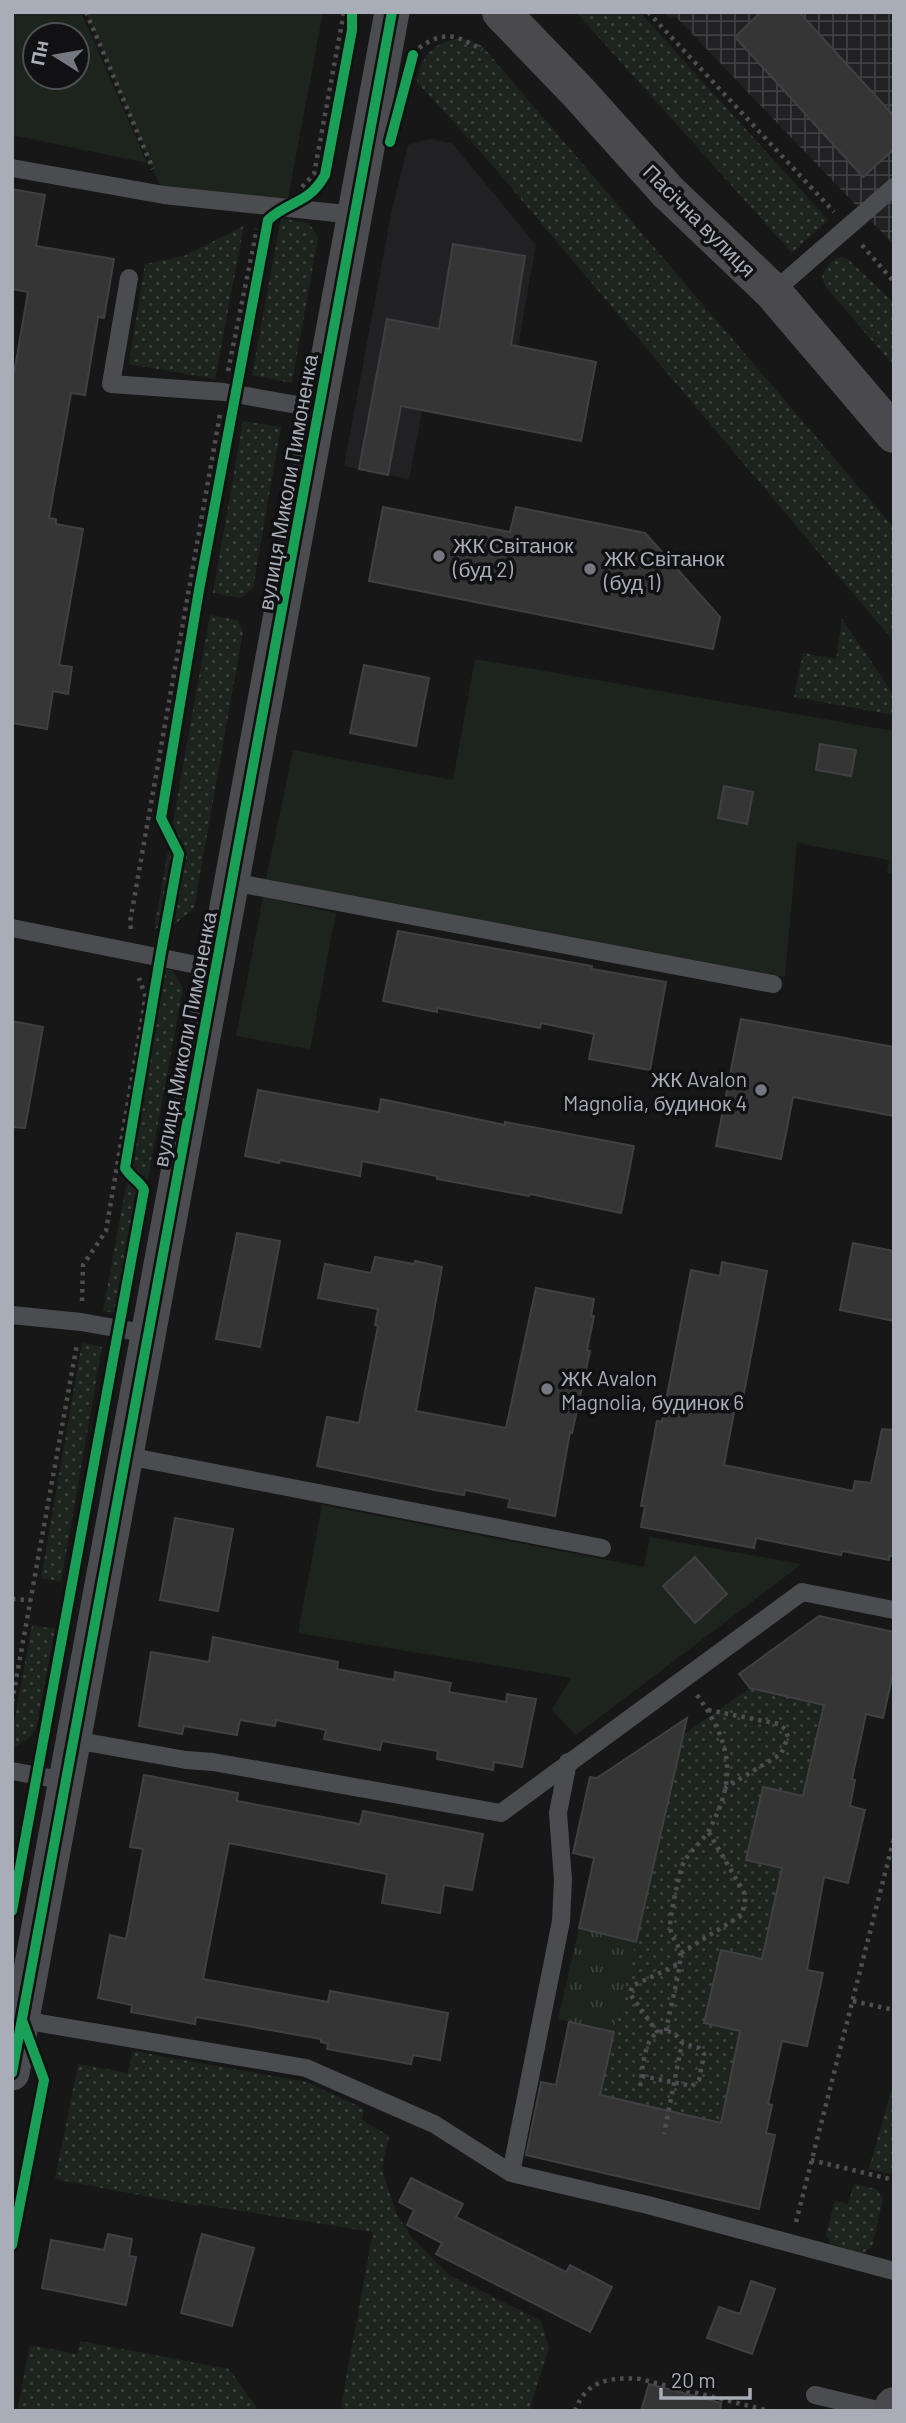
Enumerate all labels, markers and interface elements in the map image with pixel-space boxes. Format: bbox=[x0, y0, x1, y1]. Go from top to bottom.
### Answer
north arrow bbox=[21, 21, 91, 91]
text: Пн bbox=[25, 38, 53, 67]
street label: Пасічна вулиця bbox=[639, 159, 761, 281]
street label: вулиця Миколи Пимоненка bbox=[252, 352, 322, 612]
place label: ЖК Світанок (буд 2) bbox=[452, 532, 574, 581]
place label: ЖК Світанок (буд 1) bbox=[603, 545, 725, 594]
marker: ЖК Світанок (буд 2) bbox=[431, 548, 447, 564]
marker: ЖК Світанок (буд 1) bbox=[582, 561, 598, 577]
street label: вулиця Миколи Пимоненка bbox=[147, 909, 221, 1169]
place label: ЖК Avalon Magnolia, будинок 4 bbox=[563, 1066, 747, 1115]
marker: ЖК Avalon Magnolia, будинок 4 bbox=[753, 1082, 769, 1098]
place label: ЖК Avalon Magnolia, будинок 6 bbox=[561, 1365, 744, 1414]
marker: ЖК Avalon Magnolia, будинок 6 bbox=[539, 1381, 555, 1397]
scale bar bbox=[661, 2356, 750, 2400]
text: 20 m bbox=[671, 2367, 716, 2392]

